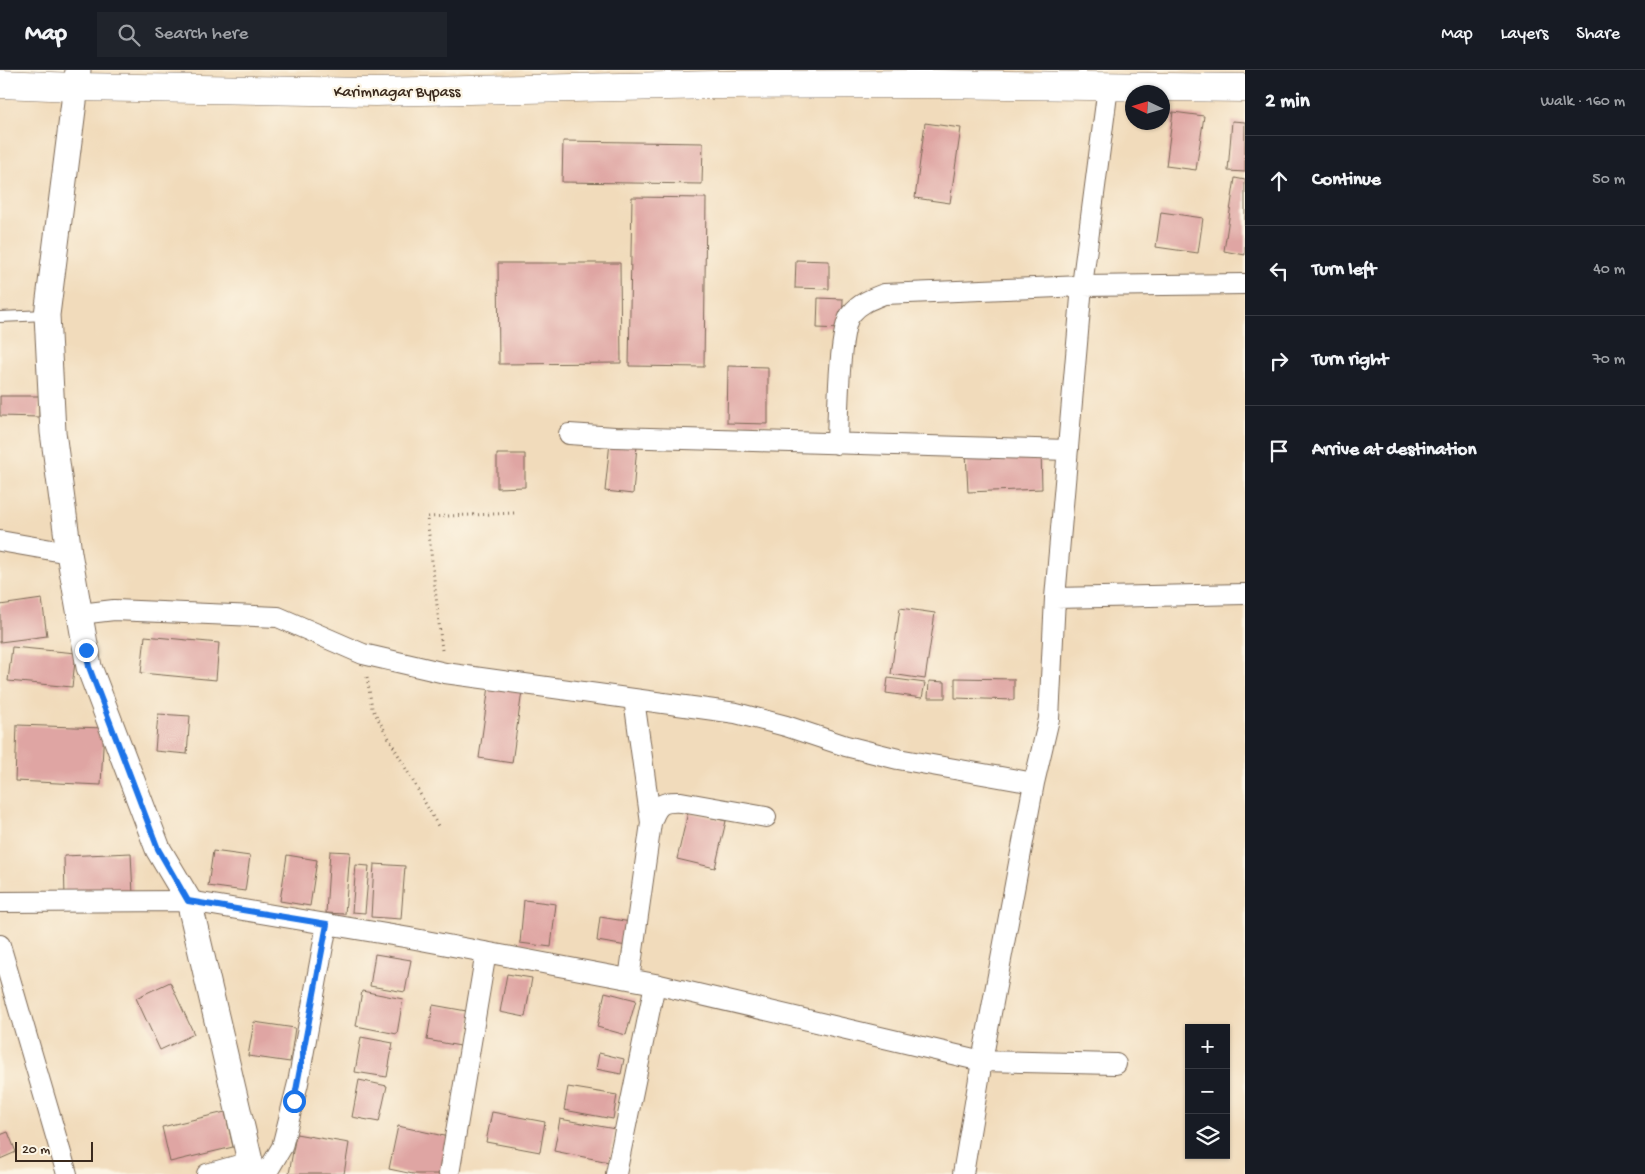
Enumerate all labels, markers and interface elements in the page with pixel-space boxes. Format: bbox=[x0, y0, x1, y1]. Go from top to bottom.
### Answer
search box bbox=[97, 12, 447, 57]
text: Map bbox=[25, 20, 67, 49]
icon: search bbox=[115, 21, 143, 49]
text: Search here bbox=[155, 23, 248, 46]
text: Map bbox=[1441, 24, 1473, 45]
text: Layers bbox=[1501, 24, 1548, 45]
text: Share bbox=[1576, 24, 1620, 45]
street label: Karimnagar Bypass bbox=[334, 84, 461, 103]
north arrow bbox=[1125, 85, 1170, 130]
text: 2 min bbox=[1265, 90, 1310, 115]
text: Walk · 160 m bbox=[1540, 93, 1625, 112]
icon: ahead bbox=[1265, 167, 1293, 195]
text: Continue bbox=[1312, 169, 1381, 192]
text: 50 m bbox=[1592, 171, 1625, 190]
icon: left bbox=[1265, 257, 1293, 285]
text: Turn left bbox=[1312, 259, 1376, 282]
text: 40 m bbox=[1593, 261, 1625, 280]
icon: right bbox=[1265, 347, 1293, 375]
text: Turn right bbox=[1312, 349, 1388, 372]
text: 70 m bbox=[1592, 351, 1625, 370]
icon: arrive bbox=[1265, 437, 1293, 465]
text: Arrive at destination bbox=[1312, 439, 1476, 462]
route end bbox=[75, 639, 98, 662]
map controls bbox=[1185, 1024, 1230, 1159]
button: + bbox=[1185, 1024, 1230, 1069]
button: − bbox=[1185, 1069, 1230, 1114]
route start bbox=[283, 1090, 306, 1113]
button: layers bbox=[1185, 1114, 1230, 1159]
scale bar bbox=[15, 1139, 92, 1162]
text: 20 m bbox=[22, 1142, 50, 1159]

